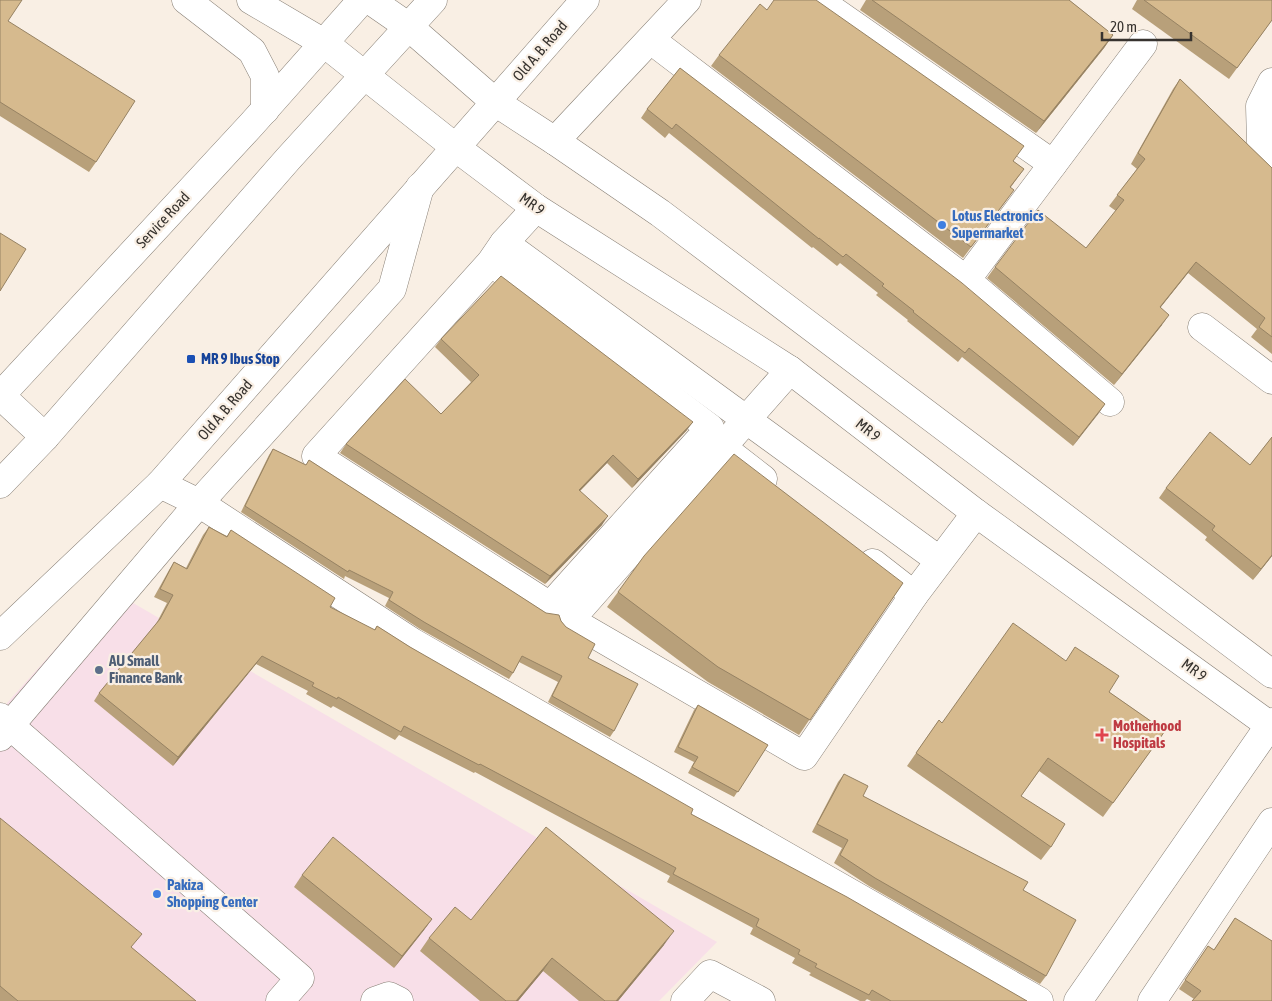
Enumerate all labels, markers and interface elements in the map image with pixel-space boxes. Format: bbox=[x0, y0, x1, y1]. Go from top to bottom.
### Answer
scale bar bbox=[1102, 10, 1191, 42]
street label: Old A. B. Road bbox=[509, 17, 570, 84]
text: 20 m bbox=[1110, 18, 1137, 35]
street label: Service Road bbox=[132, 188, 193, 251]
street label: MR 9 bbox=[516, 189, 548, 218]
place label: Lotus Electronics Supermarket bbox=[952, 207, 1044, 241]
marker: Lotus Electronics Supermarket bbox=[936, 219, 948, 231]
place label: MR 9 Ibus Stop bbox=[201, 350, 280, 367]
marker: MR 9 Ibus Stop bbox=[185, 353, 197, 365]
street label: Old A. B. Road bbox=[194, 376, 255, 443]
street label: MR 9 bbox=[853, 415, 884, 445]
place label: AU Small Finance Bank bbox=[108, 652, 183, 686]
street label: MR 9 bbox=[1179, 655, 1210, 684]
marker: AU Small Finance Bank bbox=[93, 664, 105, 676]
place label: Motherhood Hospitals bbox=[1113, 717, 1181, 751]
marker: Motherhood Hospitals bbox=[1095, 728, 1109, 742]
place label: Pakiza Shopping Center bbox=[167, 876, 258, 910]
marker: Pakiza Shopping Center bbox=[151, 888, 163, 900]

